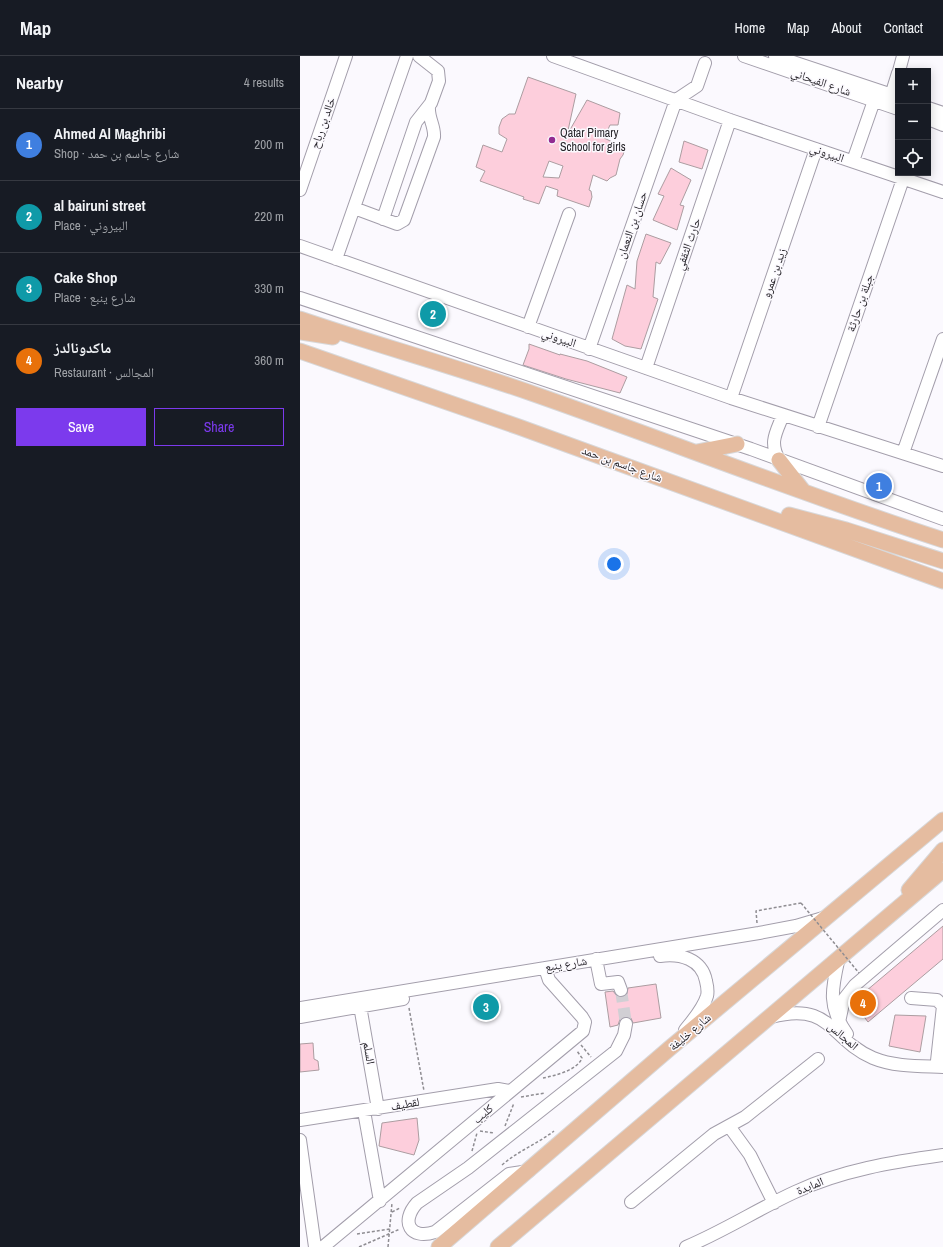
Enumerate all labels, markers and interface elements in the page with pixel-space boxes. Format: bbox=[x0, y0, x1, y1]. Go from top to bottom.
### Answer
text: Map bbox=[20, 15, 51, 41]
text: Home bbox=[734, 19, 765, 37]
text: Map bbox=[787, 19, 809, 37]
text: About bbox=[831, 19, 861, 37]
text: Contact bbox=[883, 19, 923, 37]
street label: شارع الفيحاني bbox=[788, 64, 853, 102]
map controls bbox=[895, 68, 931, 176]
button: + bbox=[895, 68, 931, 104]
text: Nearby bbox=[16, 71, 63, 94]
text: 4 results bbox=[244, 74, 284, 91]
street label: خالد بن رباح bbox=[307, 95, 339, 151]
button: − bbox=[895, 104, 931, 140]
text: Ahmed Al Maghribi bbox=[54, 123, 166, 144]
place label: Qatar Pimary School for girls bbox=[560, 125, 626, 155]
marker: Qatar Pimary School for girls bbox=[547, 135, 557, 145]
text: 1 bbox=[26, 136, 32, 153]
text: 200 m bbox=[254, 136, 284, 153]
street label: البيروني bbox=[807, 140, 846, 168]
button: locate bbox=[895, 140, 931, 176]
text: Shop · شارع جاسم بن حمد bbox=[54, 145, 179, 162]
street label: حسان بن النعمان bbox=[613, 189, 651, 261]
text: al bairuni street bbox=[54, 195, 146, 216]
text: 2 bbox=[26, 208, 32, 225]
text: 220 m bbox=[254, 208, 284, 225]
street label: حارث الثقفي bbox=[672, 215, 706, 273]
text: Place · البيروني bbox=[54, 217, 128, 234]
street label: زيد بن عمرو bbox=[758, 246, 790, 300]
text: Cake Shop bbox=[54, 267, 118, 288]
street label: جبلة بن حارثة bbox=[843, 272, 877, 334]
text: 3 bbox=[26, 280, 32, 297]
text: 330 m bbox=[254, 280, 284, 297]
text: Place · شارع ينبع bbox=[54, 289, 136, 306]
pin: 2 bbox=[420, 299, 446, 329]
street label: البيروني bbox=[539, 325, 578, 353]
text: ماكدونالدز bbox=[54, 337, 111, 358]
text: 4 bbox=[26, 352, 32, 369]
text: 360 m bbox=[254, 352, 284, 369]
text: Restaurant · المجالس bbox=[54, 364, 154, 381]
button: Save bbox=[16, 408, 146, 446]
button: Share bbox=[154, 408, 284, 446]
street label: شارع جاسم بن حمد bbox=[580, 442, 665, 486]
pin: 1 bbox=[866, 471, 892, 501]
your location bbox=[604, 554, 624, 574]
street label: شارع ينبع bbox=[544, 953, 588, 975]
pin: 4 bbox=[850, 988, 876, 1018]
pin: 3 bbox=[473, 992, 499, 1022]
street label: شارع خليفة bbox=[666, 1010, 715, 1054]
street label: المجالس bbox=[824, 1018, 862, 1054]
street label: السلم bbox=[359, 1040, 379, 1066]
street label: لقطيف bbox=[389, 1094, 421, 1114]
street label: كليب bbox=[469, 1101, 497, 1127]
street label: المايدة bbox=[794, 1173, 826, 1199]

